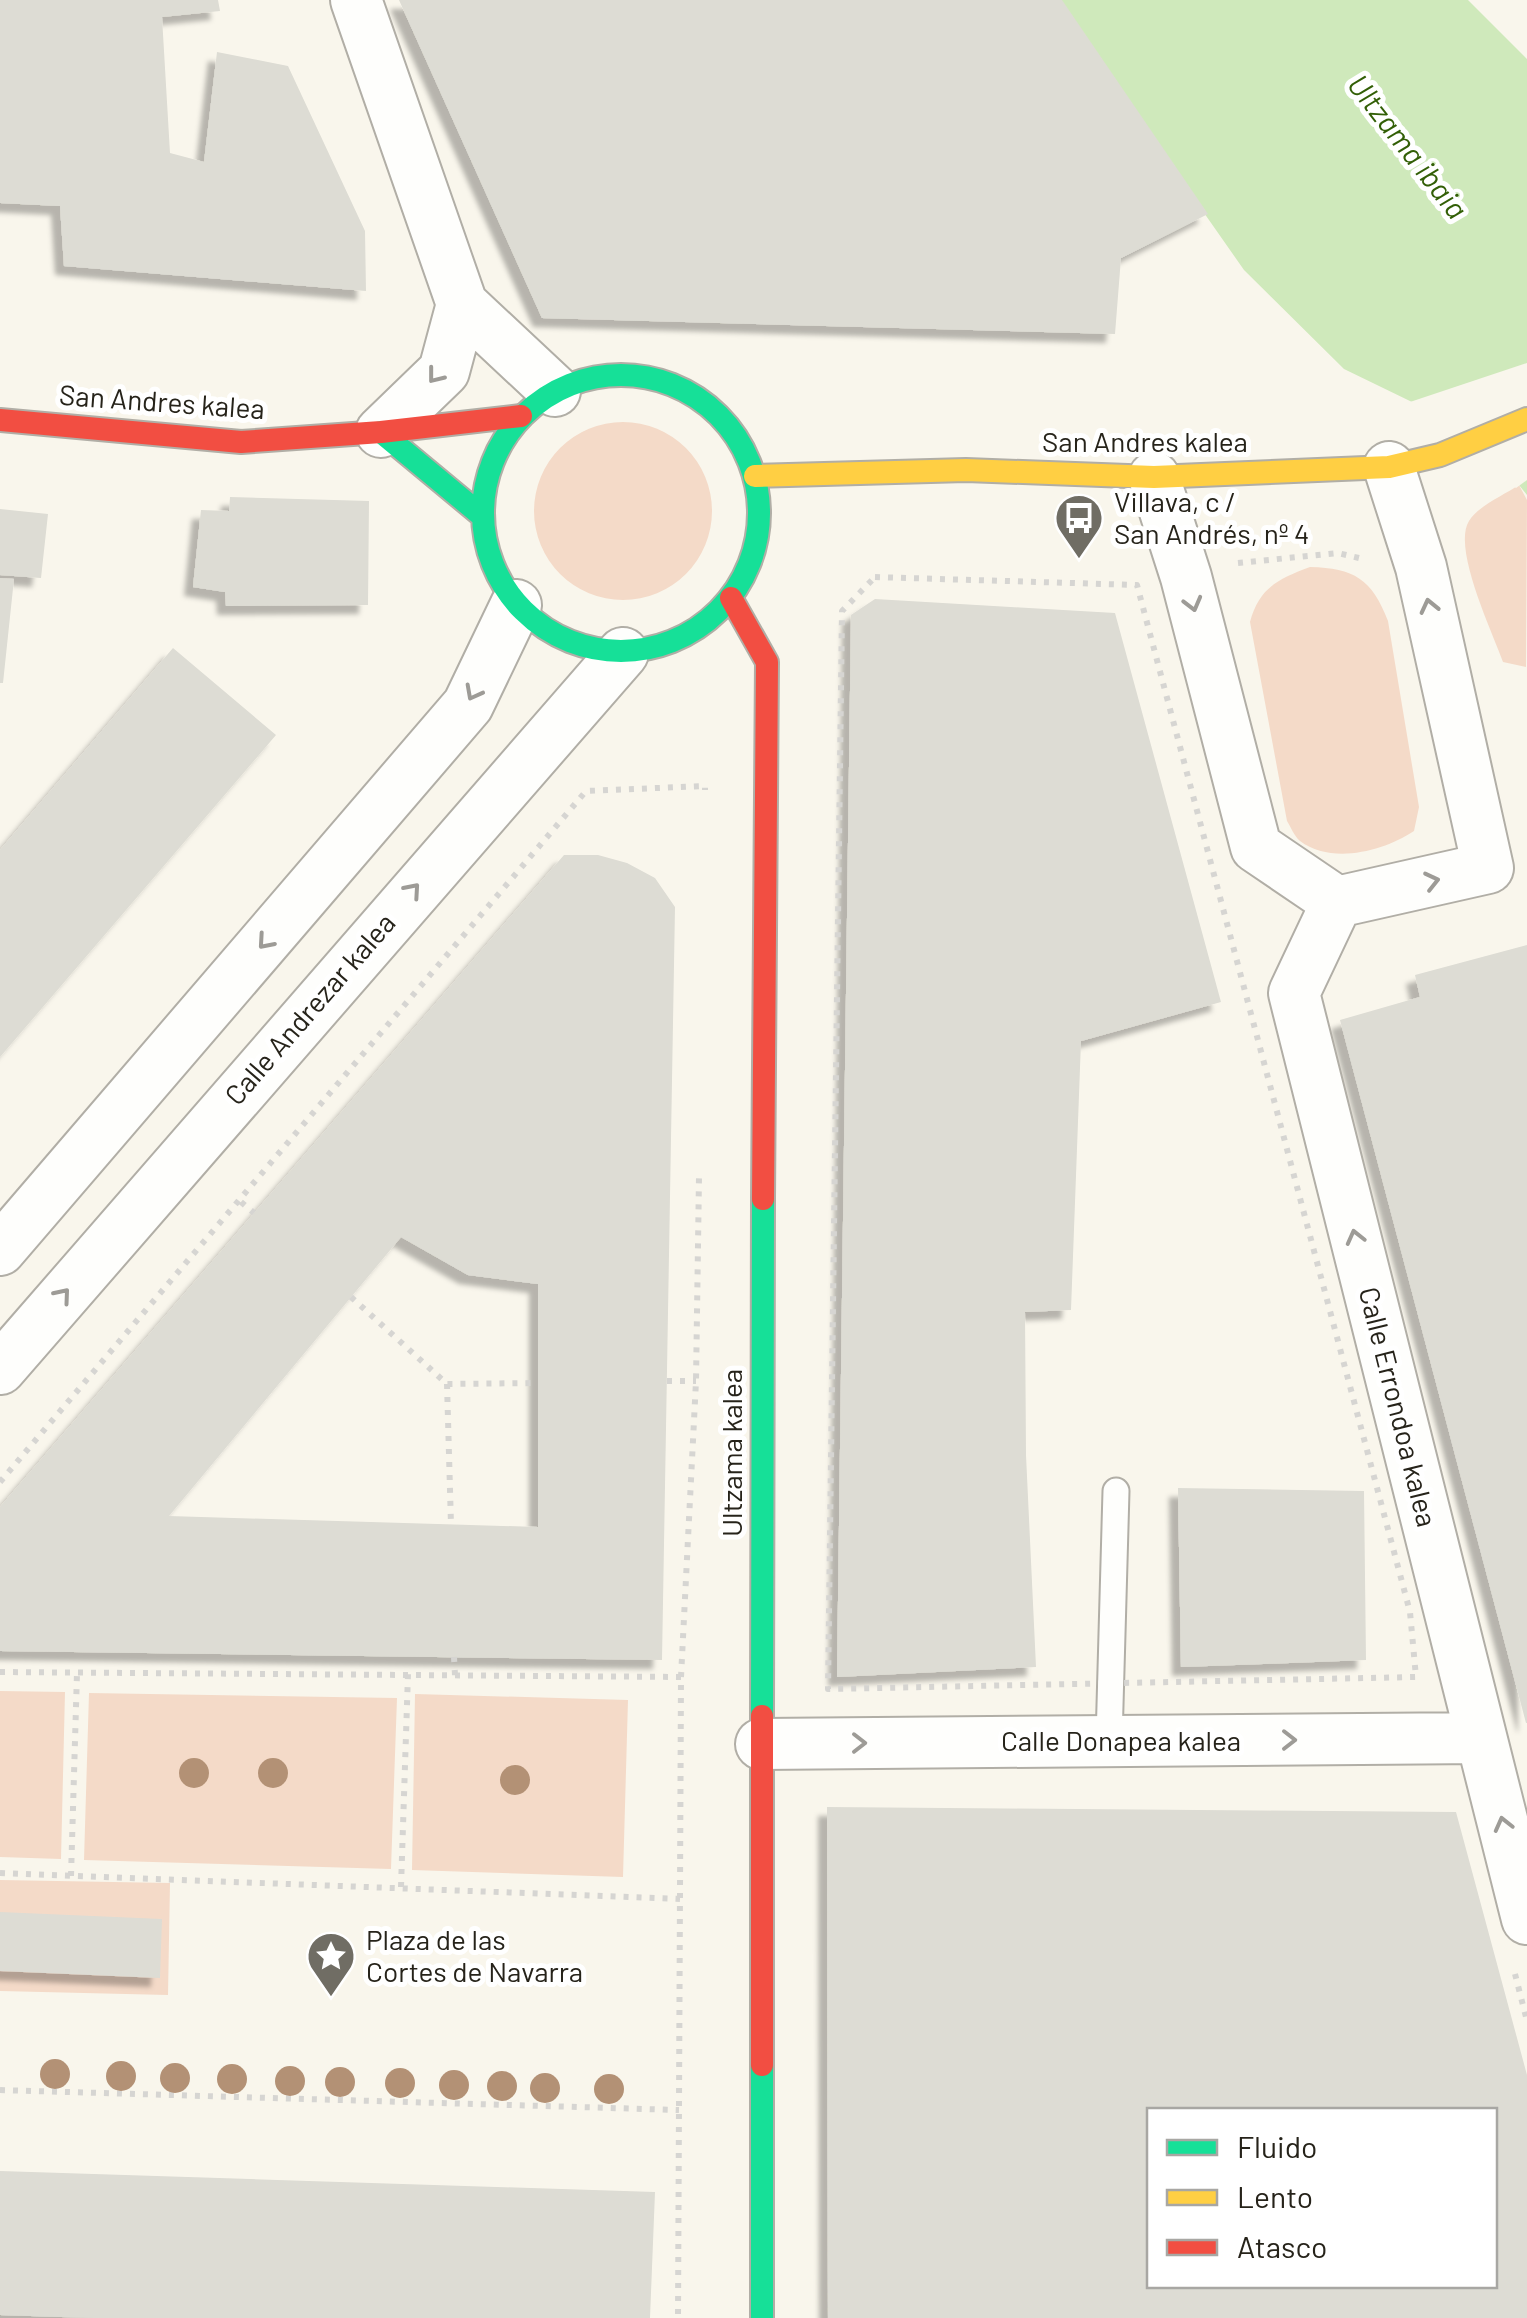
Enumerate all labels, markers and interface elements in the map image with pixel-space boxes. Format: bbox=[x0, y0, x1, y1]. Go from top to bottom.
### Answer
water label: Ultzama ibaia bbox=[1341, 66, 1476, 225]
one-way arrow bbox=[430, 365, 447, 383]
street label: San Andres kalea bbox=[58, 377, 266, 425]
street label: San Andres kalea bbox=[1042, 424, 1248, 458]
place label: Villava, c / San Andrés, nº 4 bbox=[1114, 484, 1310, 550]
bus stop icon: Villava, c / San Andrés, nº 4 bbox=[1053, 492, 1105, 560]
one-way arrow bbox=[1181, 595, 1202, 612]
one-way arrow bbox=[1420, 598, 1441, 615]
one-way arrow bbox=[466, 682, 485, 700]
one-way arrow bbox=[1423, 871, 1440, 892]
one-way arrow bbox=[402, 884, 420, 902]
street label: Calle Andrezar kalea bbox=[217, 906, 402, 1111]
one-way arrow bbox=[259, 930, 277, 949]
one-way arrow bbox=[1346, 1229, 1367, 1246]
street label: Calle Errondoa kalea bbox=[1353, 1283, 1445, 1530]
one-way arrow bbox=[52, 1288, 70, 1307]
street label: Ultzama kalea bbox=[714, 1369, 748, 1537]
street label: Calle Donapea kalea bbox=[1001, 1723, 1241, 1757]
one-way arrow bbox=[1282, 1729, 1297, 1751]
one-way arrow bbox=[852, 1732, 867, 1754]
one-way arrow bbox=[1494, 1816, 1515, 1833]
place label: Plaza de las Cortes de Navarra bbox=[366, 1922, 583, 1988]
place icon: Plaza de las Cortes de Navarra bbox=[305, 1930, 357, 1998]
legend bbox=[1147, 2108, 1497, 2288]
text: Fluido bbox=[1237, 2128, 1317, 2164]
text: Lento bbox=[1237, 2178, 1313, 2214]
text: Atasco bbox=[1237, 2228, 1327, 2264]

